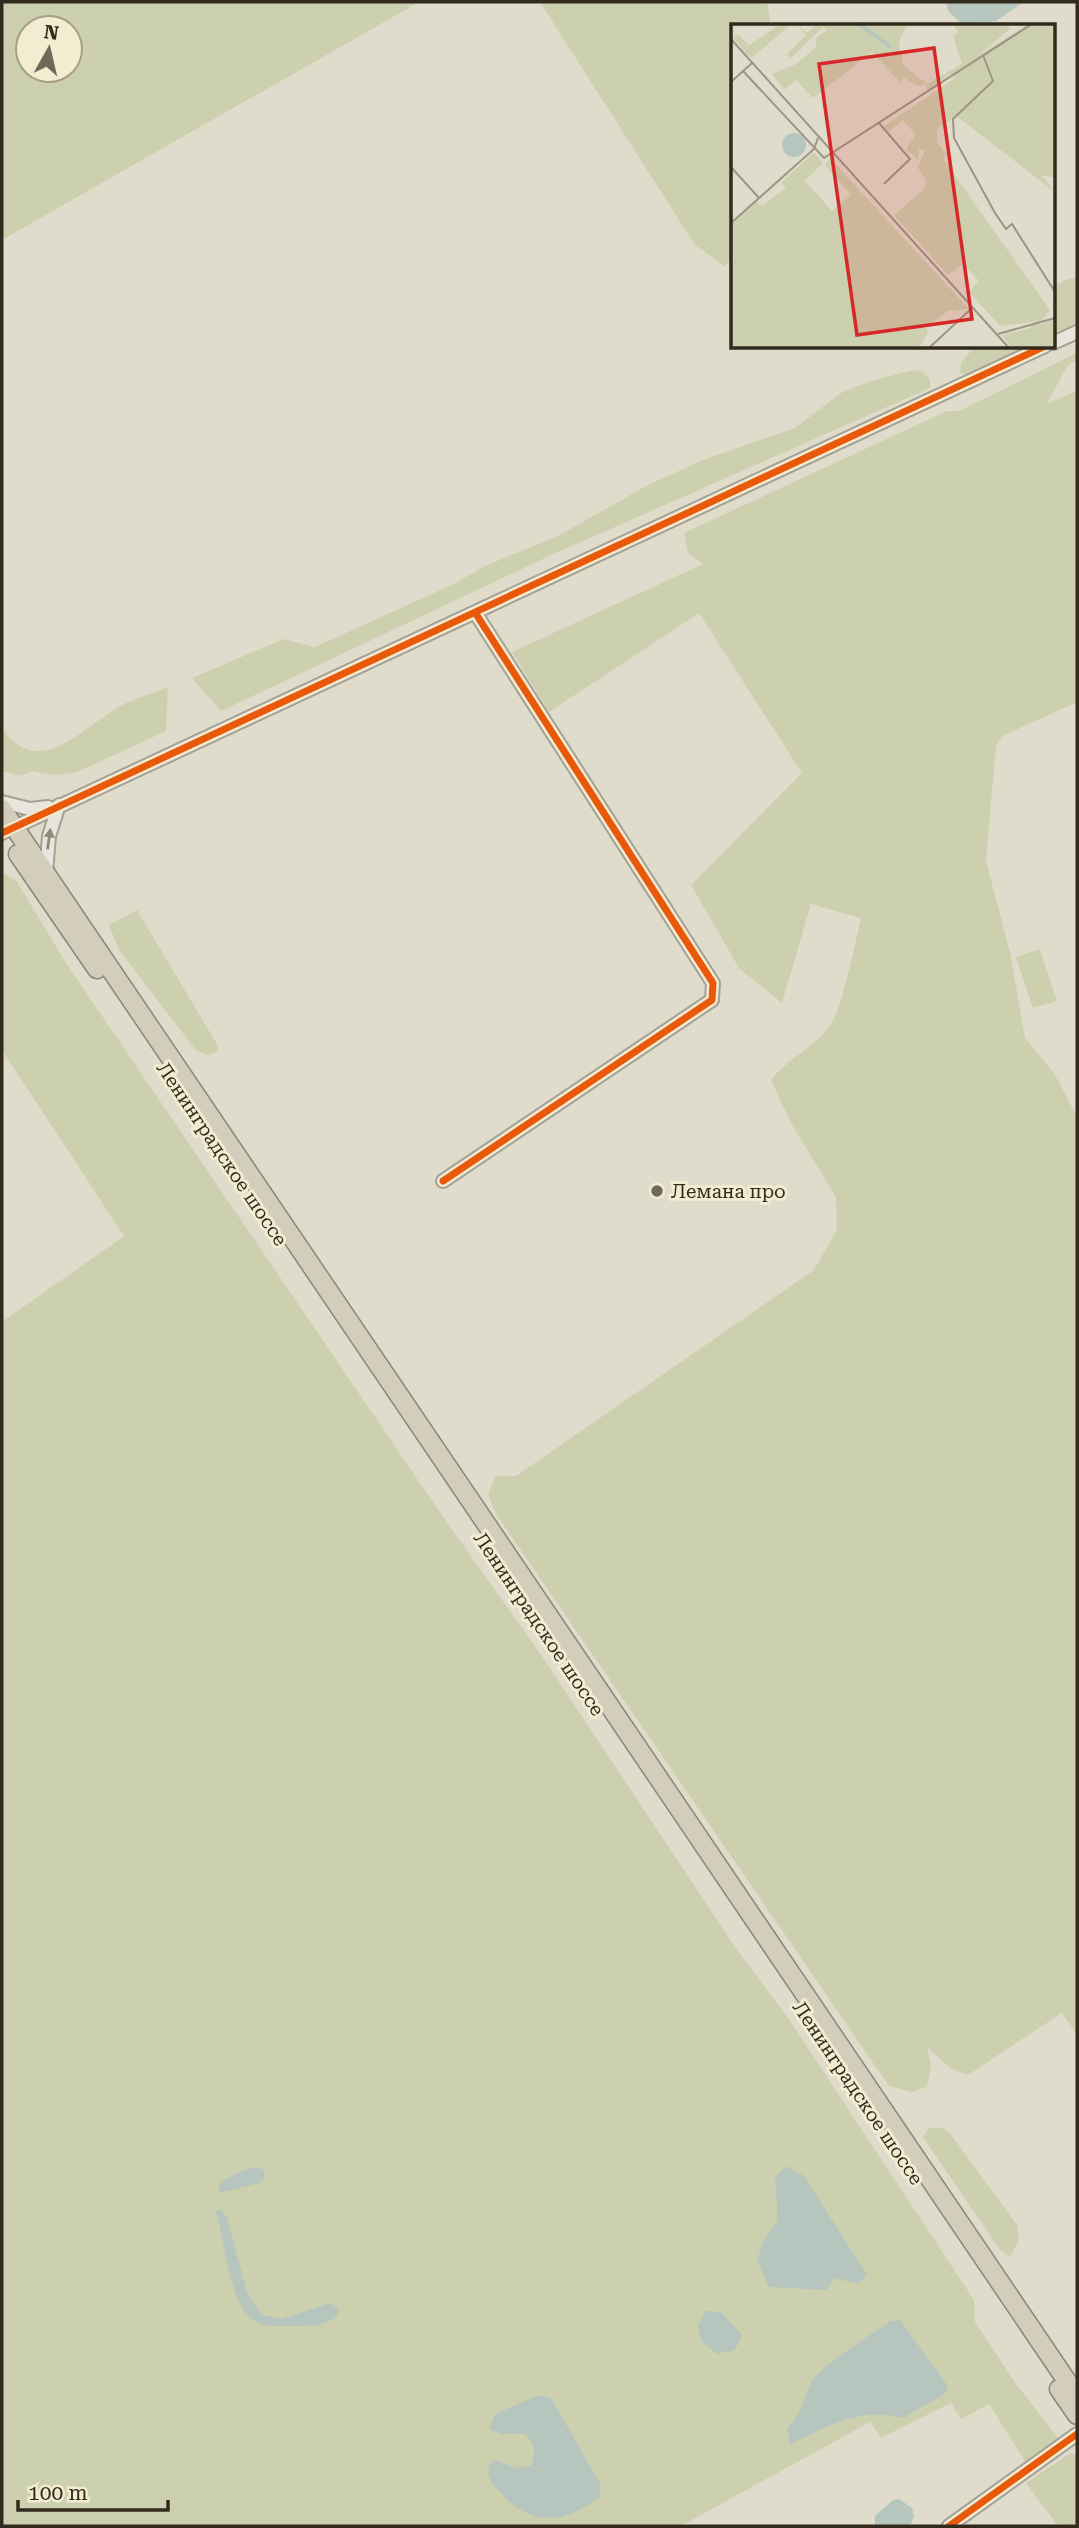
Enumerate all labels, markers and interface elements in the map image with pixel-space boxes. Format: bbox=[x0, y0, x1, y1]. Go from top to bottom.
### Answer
north arrow bbox=[14, 14, 84, 84]
text: N bbox=[42, 20, 61, 45]
inset map bbox=[731, 24, 1054, 348]
one-way arrow bbox=[44, 827, 55, 849]
street label: Ленинградское шоссе bbox=[152, 1058, 292, 1250]
place label: Лемана про bbox=[671, 1180, 786, 1203]
marker: Лемана про bbox=[649, 1183, 665, 1199]
street label: Ленинградское шоссе bbox=[469, 1528, 609, 1720]
street label: Ленинградское шоссе bbox=[788, 1997, 928, 2189]
scale bar bbox=[18, 2468, 168, 2512]
text: 100 m bbox=[28, 2481, 88, 2505]

